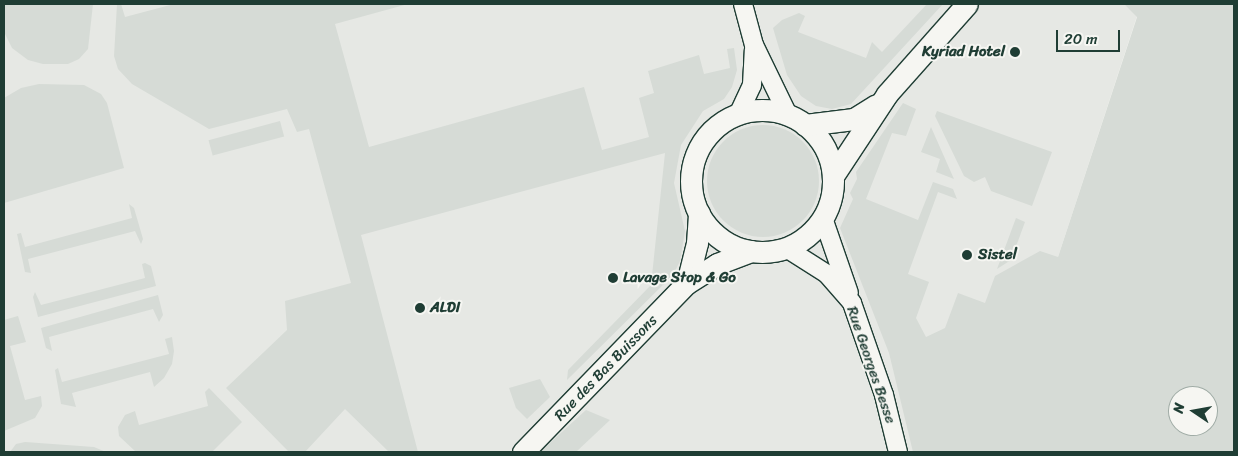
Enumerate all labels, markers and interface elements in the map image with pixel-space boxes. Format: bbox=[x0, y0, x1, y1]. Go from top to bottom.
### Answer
scale bar bbox=[1058, 20, 1122, 52]
text: 20 m bbox=[1064, 26, 1098, 52]
place label: Kyriad Hotel bbox=[922, 43, 1005, 61]
marker: Kyriad Hotel bbox=[1009, 46, 1021, 58]
place label: Sistel bbox=[978, 246, 1017, 264]
marker: Sistel bbox=[960, 248, 974, 262]
place label: Lavage Stop & Go bbox=[623, 269, 736, 287]
marker: Lavage Stop & Go bbox=[607, 272, 619, 284]
place label: ALDI bbox=[430, 299, 460, 317]
marker: ALDI bbox=[414, 302, 426, 314]
street label: Rue Georges Besse bbox=[842, 304, 900, 426]
street label: Rue des Bas Buissons bbox=[551, 311, 661, 425]
north arrow bbox=[1168, 386, 1218, 436]
text: N bbox=[1166, 401, 1192, 415]

